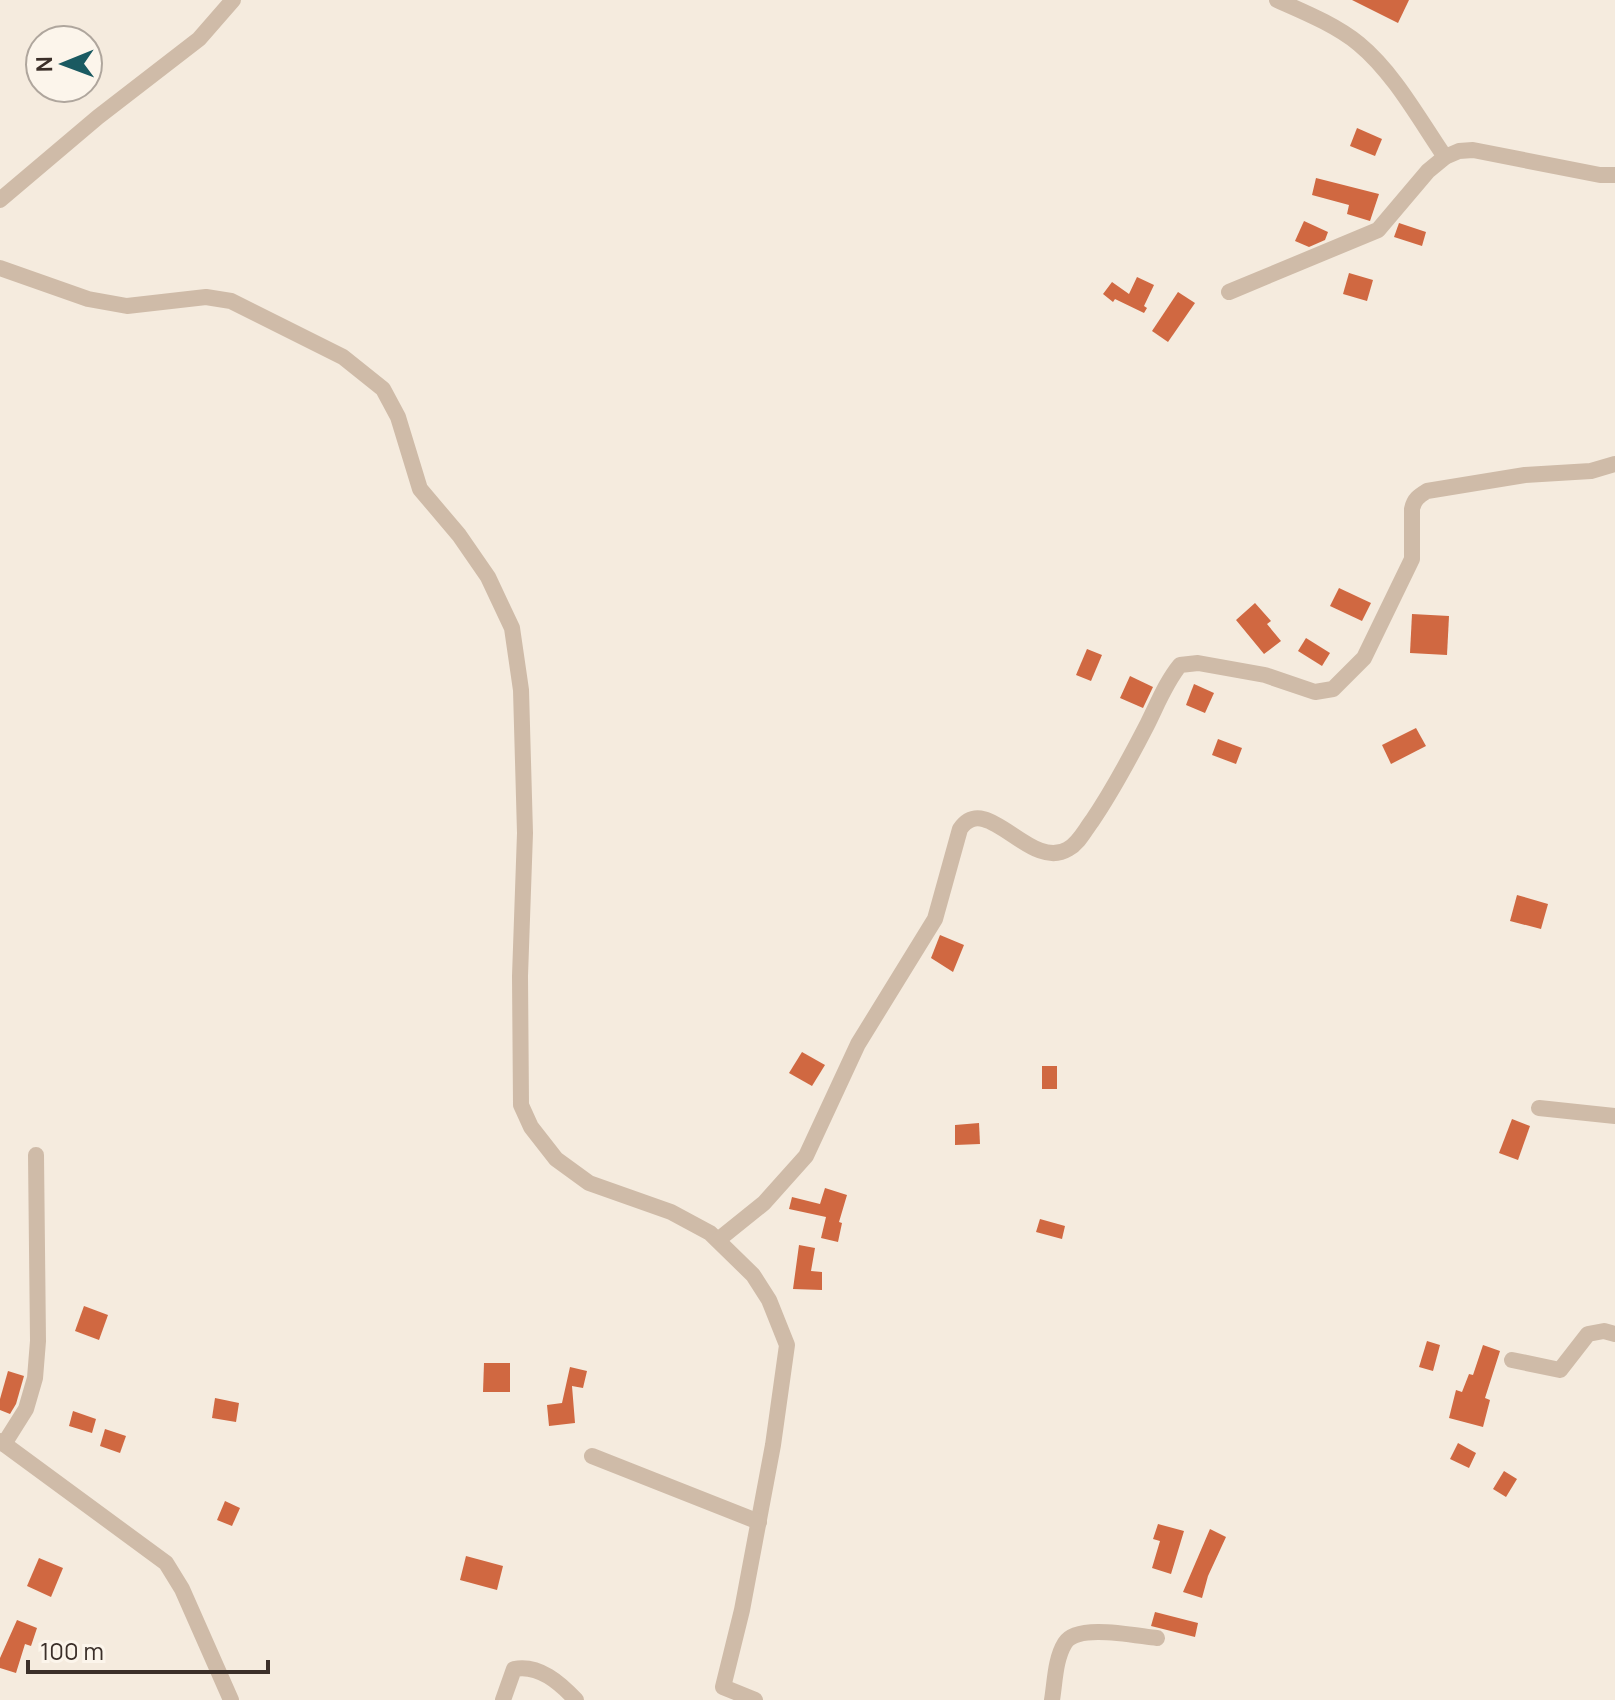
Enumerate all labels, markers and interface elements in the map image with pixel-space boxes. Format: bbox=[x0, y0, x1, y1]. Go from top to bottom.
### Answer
north arrow bbox=[24, 24, 104, 104]
text: N bbox=[29, 56, 59, 73]
scale bar bbox=[28, 1624, 268, 1674]
text: 100 m bbox=[40, 1634, 104, 1667]

